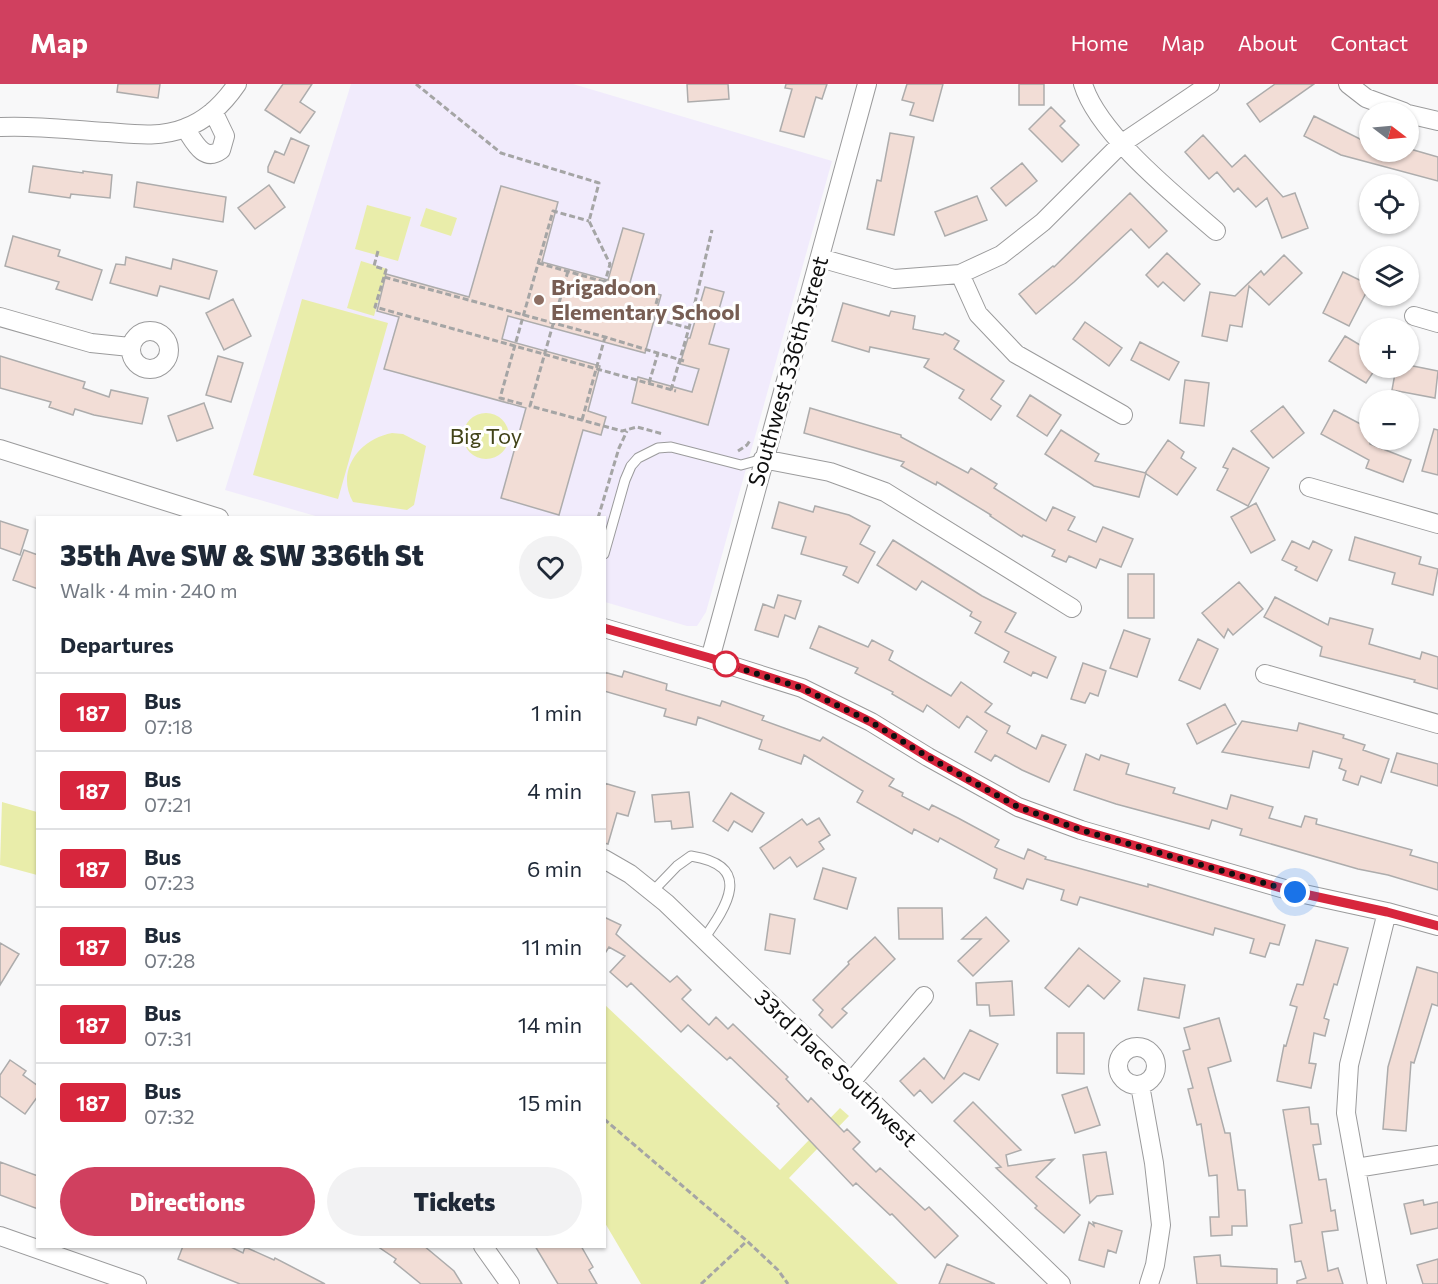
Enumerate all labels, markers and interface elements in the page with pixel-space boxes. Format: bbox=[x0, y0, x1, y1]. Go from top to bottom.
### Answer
text: Map bbox=[30, 25, 88, 59]
text: Home bbox=[1071, 30, 1128, 55]
text: Map bbox=[1161, 30, 1205, 55]
text: About bbox=[1238, 30, 1297, 55]
text: Contact bbox=[1330, 30, 1408, 55]
north arrow bbox=[1359, 102, 1419, 162]
map controls bbox=[1359, 102, 1419, 450]
button: locate bbox=[1359, 174, 1419, 234]
button: layers bbox=[1359, 246, 1419, 306]
street label: Southwest 336th Street bbox=[742, 253, 833, 489]
place label: Brigadoon Elementary School bbox=[551, 273, 740, 325]
marker: Brigadoon Elementary School bbox=[532, 293, 546, 307]
button: + bbox=[1359, 318, 1419, 378]
button: − bbox=[1359, 390, 1419, 450]
park label: Big Toy bbox=[450, 422, 522, 449]
button: heart bbox=[519, 536, 582, 599]
text: 35th Ave SW & SW 336th St bbox=[60, 538, 424, 572]
text: Walk · 4 min · 240 m bbox=[60, 578, 237, 602]
text: Departures bbox=[60, 631, 174, 658]
unlabelled marker bbox=[713, 651, 739, 677]
text: Bus bbox=[144, 687, 181, 714]
text: 1 min bbox=[531, 699, 582, 726]
text: 187 bbox=[76, 700, 110, 725]
text: 07:18 bbox=[144, 714, 193, 738]
text: Bus bbox=[144, 765, 181, 792]
text: 4 min bbox=[527, 777, 582, 804]
text: 187 bbox=[76, 778, 110, 803]
text: 07:21 bbox=[144, 792, 192, 816]
text: Bus bbox=[144, 843, 181, 870]
text: 6 min bbox=[527, 855, 582, 882]
text: 187 bbox=[76, 856, 110, 881]
text: 07:23 bbox=[144, 870, 195, 894]
your location bbox=[1280, 877, 1310, 907]
text: Bus bbox=[144, 921, 181, 948]
text: 11 min bbox=[522, 933, 582, 960]
text: 187 bbox=[76, 934, 110, 959]
text: 07:28 bbox=[144, 948, 195, 972]
street label: 33rd Place Southwest bbox=[749, 983, 923, 1152]
text: Bus bbox=[144, 999, 181, 1026]
text: 14 min bbox=[518, 1011, 582, 1038]
text: 187 bbox=[76, 1012, 110, 1037]
text: 07:31 bbox=[144, 1026, 192, 1050]
text: Bus bbox=[144, 1077, 181, 1104]
text: 15 min bbox=[518, 1089, 582, 1116]
text: 187 bbox=[76, 1090, 110, 1115]
text: 07:32 bbox=[144, 1104, 195, 1128]
button: Directions bbox=[60, 1167, 315, 1236]
button: Tickets bbox=[327, 1167, 582, 1236]

